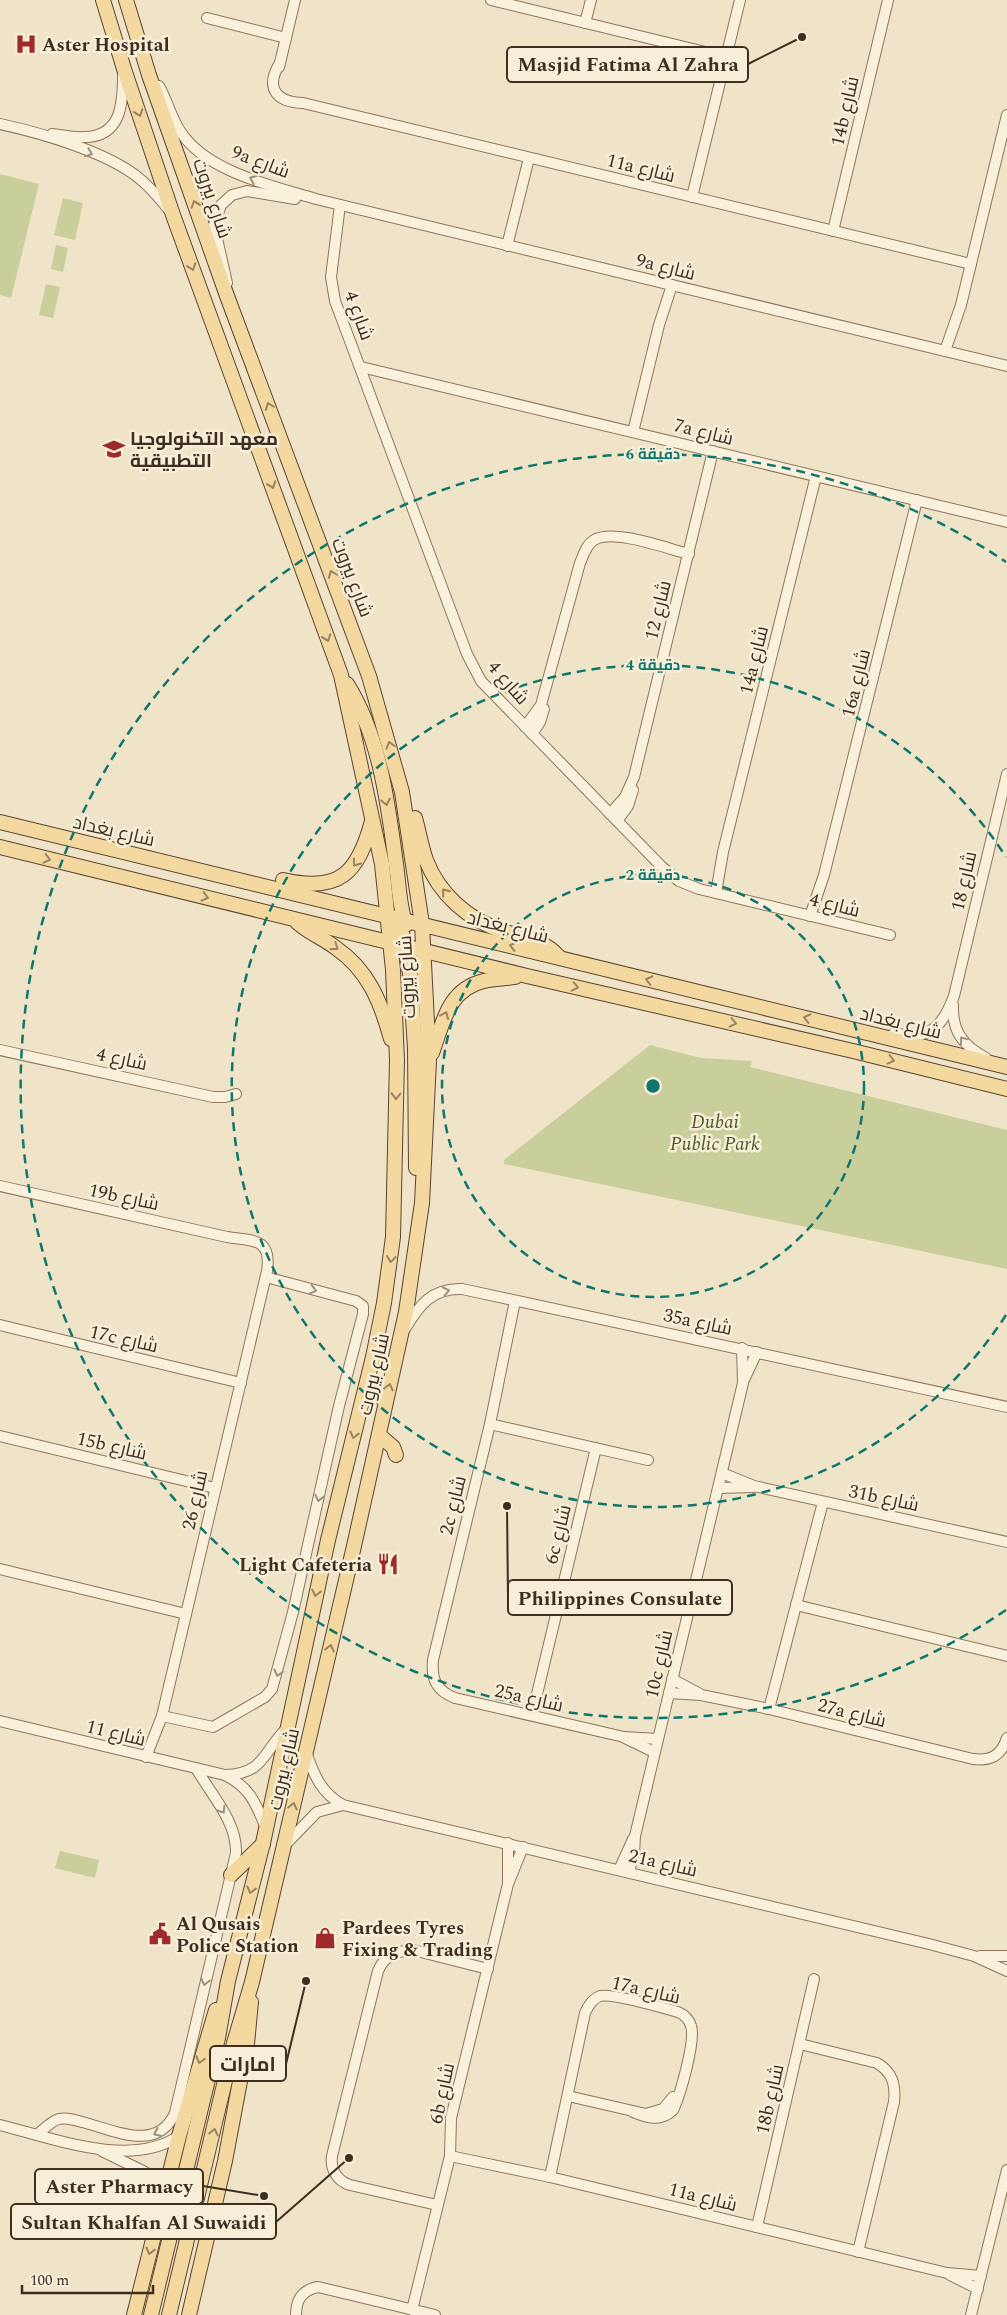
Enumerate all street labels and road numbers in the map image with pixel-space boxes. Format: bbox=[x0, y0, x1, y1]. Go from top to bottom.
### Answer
street label: 14b شارع bbox=[823, 73, 868, 149]
street label: 9a شارع bbox=[227, 138, 294, 187]
street label: 11a شارع bbox=[603, 146, 678, 191]
street label: شارع بيروت bbox=[184, 154, 239, 243]
street label: 9a شارع bbox=[633, 246, 698, 289]
street label: شارع 4 bbox=[336, 287, 381, 344]
street label: 7a شارع bbox=[671, 411, 736, 454]
street label: شارع بيروت bbox=[323, 533, 380, 622]
street label: شارع 12 bbox=[637, 577, 680, 643]
street label: 14a شارع bbox=[732, 623, 777, 698]
street label: 16a شارع bbox=[834, 646, 879, 721]
street label: شارع 4 bbox=[480, 654, 536, 712]
street label: شارع بغداد bbox=[70, 808, 157, 855]
street label: شارع 18 bbox=[944, 849, 985, 914]
street label: شارع 4 bbox=[806, 885, 863, 926]
street label: شارع بغداد bbox=[464, 903, 551, 952]
street label: شارع بيروت bbox=[391, 935, 424, 1019]
street label: شارع بغداد bbox=[857, 999, 944, 1048]
street label: شارع 4 bbox=[94, 1040, 150, 1079]
street label: 19b شارع bbox=[86, 1176, 162, 1219]
street label: 35a شارع bbox=[661, 1301, 735, 1344]
street label: 17c شارع bbox=[86, 1317, 161, 1361]
street label: شارع بيروت bbox=[351, 1331, 398, 1418]
street label: 15b شارع bbox=[74, 1424, 150, 1469]
street label: شارع 26 bbox=[175, 1468, 216, 1533]
street label: 2c شارع bbox=[432, 1473, 475, 1538]
street label: 31b شارع bbox=[846, 1477, 922, 1520]
street label: 6c شارع bbox=[537, 1502, 580, 1567]
street label: 10c شارع bbox=[637, 1627, 681, 1702]
street label: 25a شارع bbox=[491, 1676, 566, 1720]
street label: 27a شارع bbox=[814, 1691, 889, 1736]
street label: شارع 11 bbox=[83, 1712, 149, 1755]
street label: شارع بيروت bbox=[261, 1726, 308, 1813]
street label: 21a شارع bbox=[625, 1841, 700, 1885]
street label: 17a شارع bbox=[608, 1968, 683, 2012]
street label: 6b شارع bbox=[422, 2060, 463, 2127]
street label: 18b شارع bbox=[748, 2061, 793, 2137]
street label: 11a شارع bbox=[665, 2175, 740, 2220]

